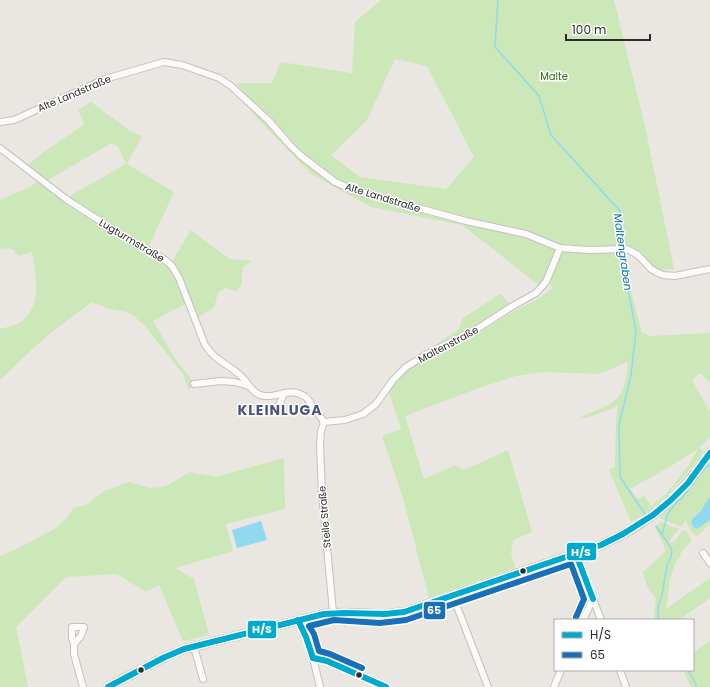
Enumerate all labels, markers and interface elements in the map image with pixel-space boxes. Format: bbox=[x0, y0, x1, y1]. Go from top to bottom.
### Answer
scale bar bbox=[566, 16, 650, 42]
text: 100 m bbox=[572, 21, 606, 38]
park label: Malte bbox=[540, 69, 568, 84]
street label: Alte Landstraße bbox=[35, 71, 113, 116]
street label: Alte Landstraße bbox=[343, 179, 422, 216]
water label: Maltengraben bbox=[610, 212, 636, 292]
street label: Lugturmstraße bbox=[96, 215, 167, 266]
street label: Maltenstraße bbox=[415, 322, 481, 367]
district label: KLEINLUGA bbox=[237, 400, 323, 420]
street label: Steile Straße bbox=[314, 485, 335, 549]
line badge: H/S bbox=[566, 542, 597, 561]
text: H/S bbox=[571, 544, 591, 560]
unlabelled marker bbox=[518, 566, 528, 576]
line badge: 65 bbox=[423, 601, 446, 620]
text: 65 bbox=[427, 602, 441, 618]
legend bbox=[554, 619, 694, 671]
line badge: H/S bbox=[247, 620, 277, 639]
text: H/S bbox=[252, 621, 272, 637]
text: H/S bbox=[590, 626, 611, 643]
text: 65 bbox=[590, 646, 605, 663]
unlabelled marker bbox=[136, 665, 146, 675]
unlabelled marker bbox=[354, 670, 364, 680]

